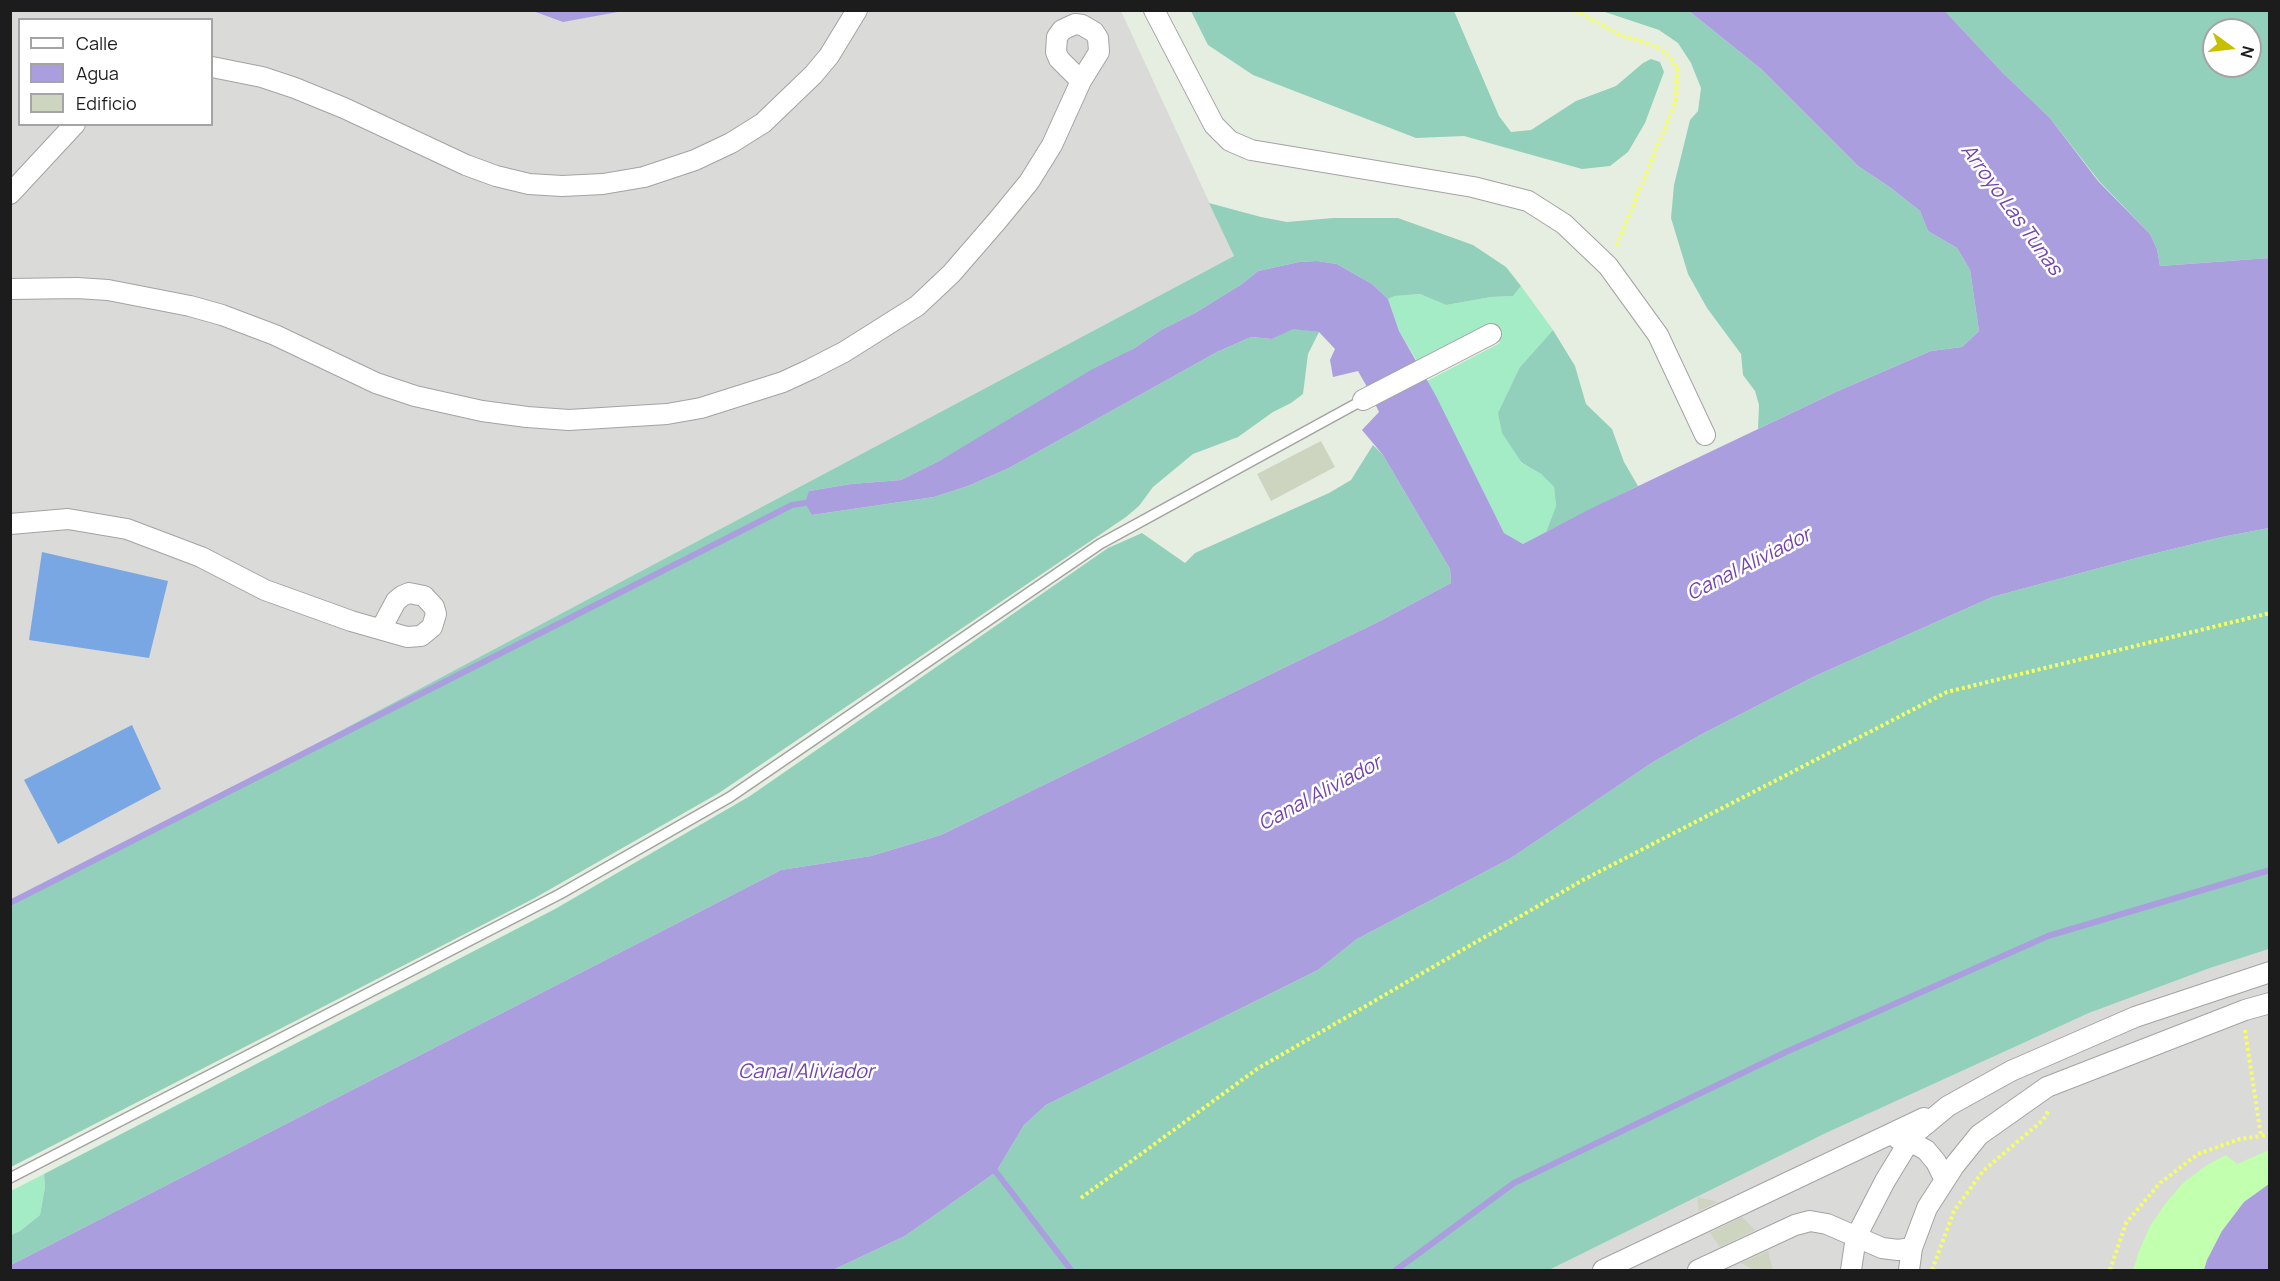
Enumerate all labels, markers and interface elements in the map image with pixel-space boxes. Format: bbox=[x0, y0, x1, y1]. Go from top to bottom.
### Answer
legend bbox=[18, 18, 213, 126]
north arrow bbox=[2202, 18, 2262, 78]
text: Calle bbox=[76, 31, 118, 55]
text: N bbox=[2235, 44, 2260, 61]
text: Agua bbox=[76, 61, 119, 85]
text: Edificio bbox=[76, 91, 137, 115]
water label: Arroyo Las Tunas bbox=[1955, 140, 2067, 280]
water label: Canal Aliviador bbox=[1683, 523, 1815, 607]
water label: Canal Aliviador bbox=[1254, 751, 1386, 837]
water label: Canal Aliviador bbox=[738, 1060, 874, 1084]

